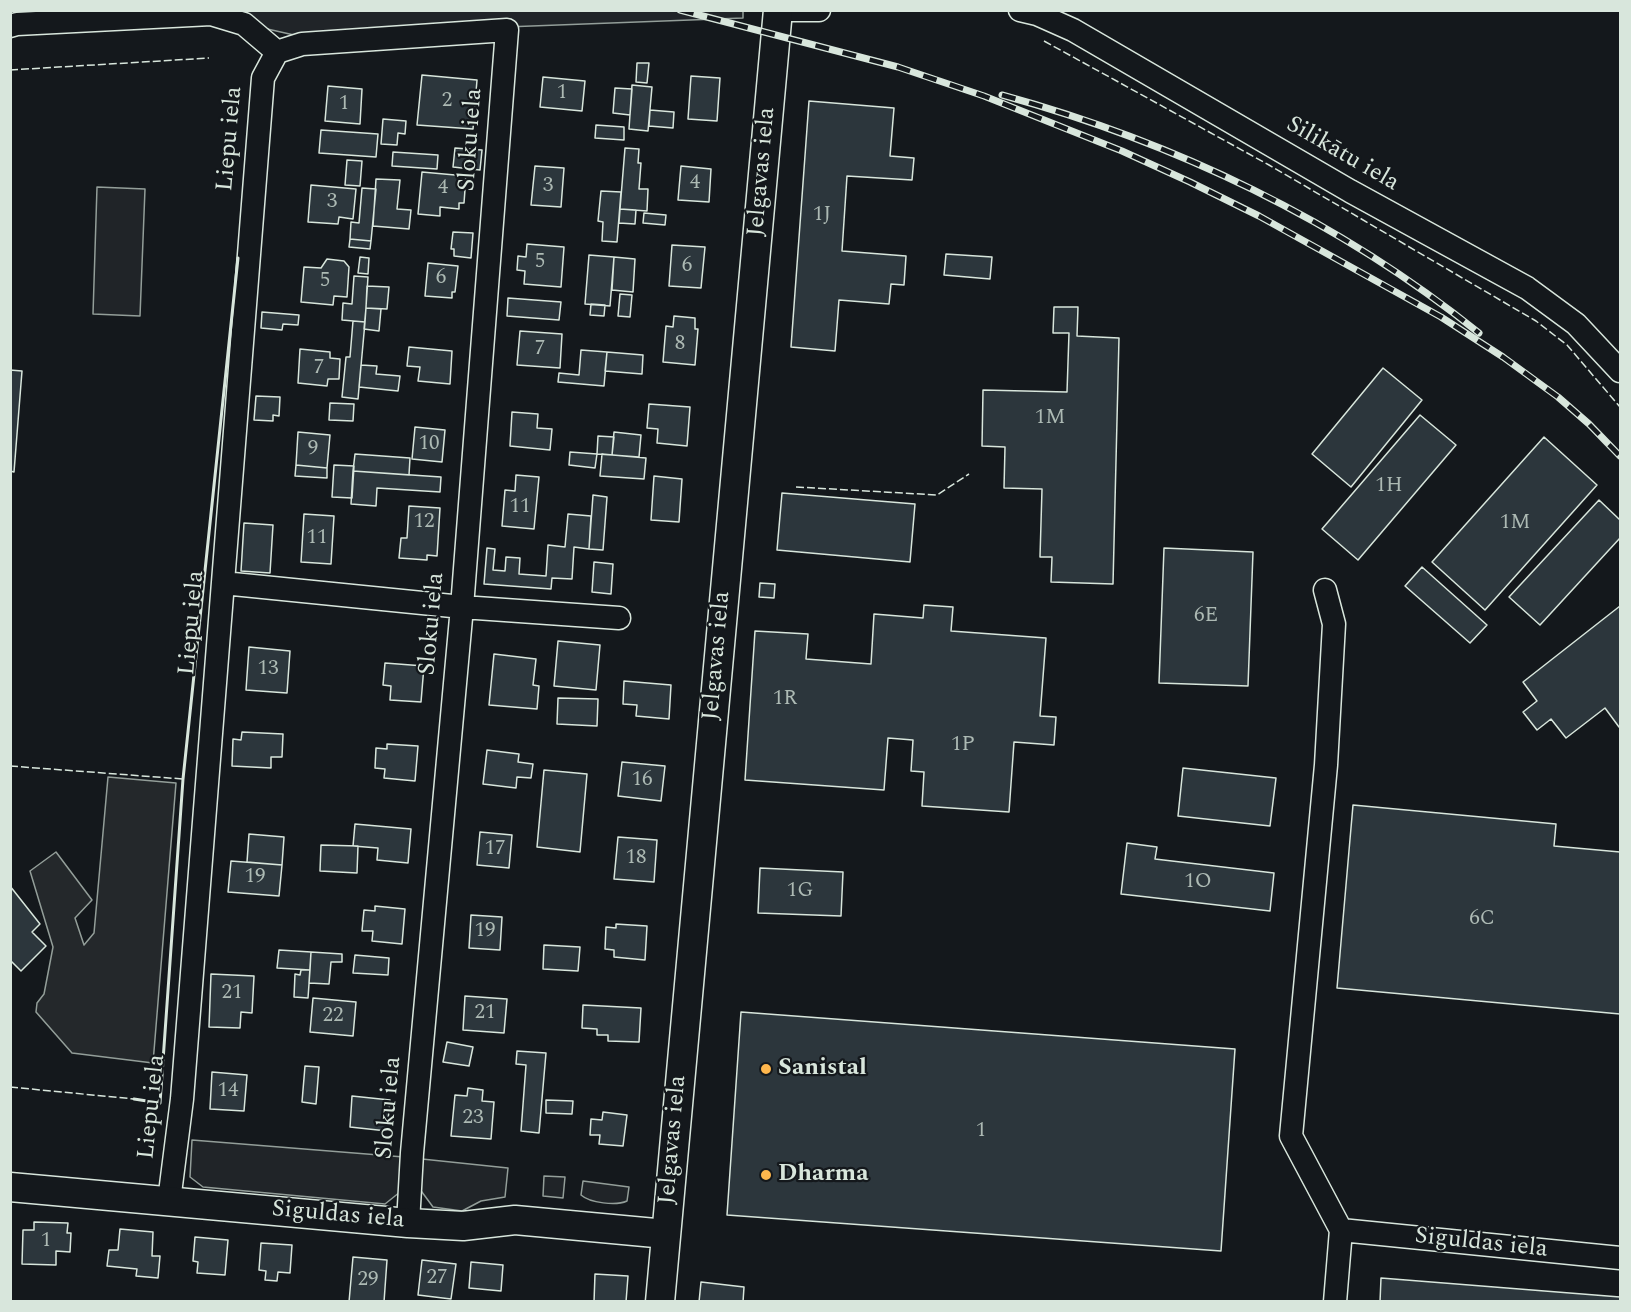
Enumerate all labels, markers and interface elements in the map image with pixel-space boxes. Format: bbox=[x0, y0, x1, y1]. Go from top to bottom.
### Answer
house number: 1 bbox=[557, 81, 567, 107]
street label: Liepu iela bbox=[212, 85, 250, 193]
street label: Sloku iela bbox=[454, 87, 490, 193]
house number: 2 bbox=[442, 89, 452, 115]
house number: 1 bbox=[339, 92, 349, 118]
street label: Jelgavas iela bbox=[743, 106, 783, 238]
street label: Silikātu iela bbox=[1280, 111, 1404, 199]
house number: 4 bbox=[690, 171, 700, 197]
house number: 3 bbox=[543, 174, 553, 200]
house number: 4 bbox=[438, 176, 448, 202]
house number: 3 bbox=[327, 190, 337, 216]
house number: 1J bbox=[813, 203, 831, 229]
house number: 5 bbox=[535, 250, 545, 276]
house number: 6 bbox=[682, 254, 692, 280]
house number: 6 bbox=[436, 266, 446, 292]
house number: 5 bbox=[320, 269, 330, 295]
house number: 8 bbox=[675, 332, 685, 358]
house number: 7 bbox=[535, 337, 545, 363]
house number: 7 bbox=[314, 356, 324, 382]
house number: 1M bbox=[1035, 406, 1065, 432]
house number: 10 bbox=[419, 432, 439, 458]
house number: 9 bbox=[308, 437, 318, 463]
house number: 1H bbox=[1375, 474, 1403, 500]
house number: 11 bbox=[510, 495, 530, 521]
house number: 12 bbox=[414, 510, 434, 536]
house number: 1M bbox=[1500, 511, 1530, 537]
house number: 11 bbox=[307, 526, 327, 552]
street label: Liepu iela bbox=[174, 569, 212, 677]
street label: Sloku iela bbox=[414, 571, 452, 677]
street label: Jelgavas iela bbox=[698, 590, 738, 722]
house number: 6E bbox=[1194, 604, 1218, 630]
house number: 13 bbox=[258, 657, 278, 683]
house number: 1R bbox=[773, 687, 797, 713]
house number: 1P bbox=[951, 733, 975, 759]
house number: 16 bbox=[632, 768, 652, 794]
house number: 17 bbox=[485, 837, 505, 863]
house number: 18 bbox=[626, 846, 646, 872]
house number: 19 bbox=[245, 865, 265, 891]
house number: 1O bbox=[1184, 870, 1212, 896]
house number: 1G bbox=[787, 879, 813, 905]
house number: 6C bbox=[1469, 907, 1495, 933]
house number: 19 bbox=[475, 919, 495, 945]
house number: 21 bbox=[222, 981, 242, 1007]
house number: 21 bbox=[475, 1001, 495, 1027]
house number: 22 bbox=[323, 1004, 343, 1030]
street label: Liepu iela bbox=[133, 1053, 173, 1161]
street label: Sloku iela bbox=[371, 1055, 409, 1161]
place label: Sanistal bbox=[778, 1055, 867, 1083]
marker: Sanistal bbox=[759, 1062, 773, 1076]
street label: Jelgavas iela bbox=[654, 1074, 694, 1206]
house number: 14 bbox=[218, 1079, 238, 1105]
house number: 23 bbox=[463, 1106, 483, 1132]
house number: 1 bbox=[976, 1119, 986, 1145]
place label: Dharma bbox=[778, 1161, 869, 1189]
marker: Dharma bbox=[759, 1168, 773, 1182]
street label: Siguldas iela bbox=[270, 1196, 406, 1236]
street label: Siguldas iela bbox=[1413, 1223, 1549, 1265]
house number: 1 bbox=[41, 1229, 51, 1255]
house number: 27 bbox=[427, 1266, 447, 1292]
house number: 29 bbox=[358, 1268, 378, 1294]

